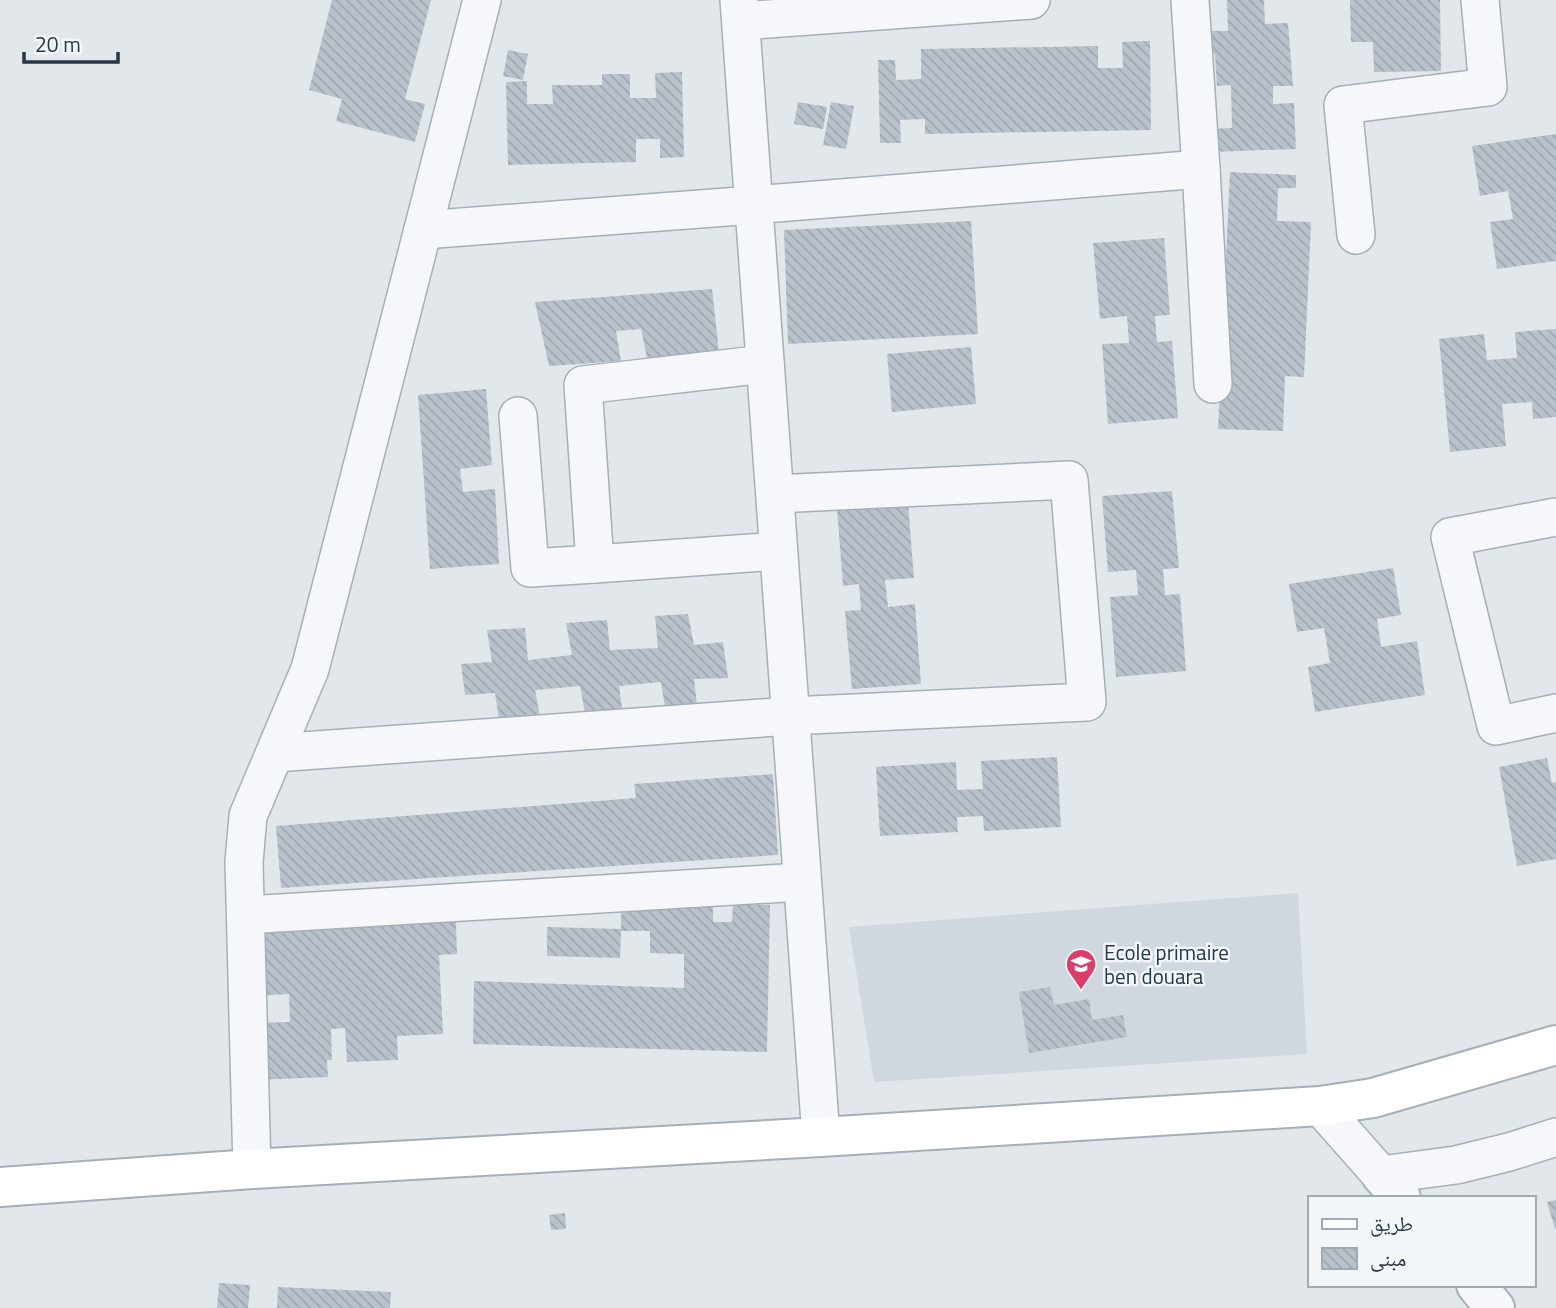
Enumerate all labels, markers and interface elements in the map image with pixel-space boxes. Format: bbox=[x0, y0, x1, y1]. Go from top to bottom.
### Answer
scale bar bbox=[24, 21, 119, 65]
text: 20 m bbox=[35, 28, 81, 60]
place label: Ecole primaire ben douara bbox=[1104, 936, 1229, 992]
school or university icon: Ecole primaire ben douara bbox=[1064, 947, 1098, 991]
legend bbox=[1308, 1196, 1535, 1287]
text: طريق bbox=[1370, 1207, 1413, 1239]
text: مبنى bbox=[1370, 1242, 1406, 1274]

